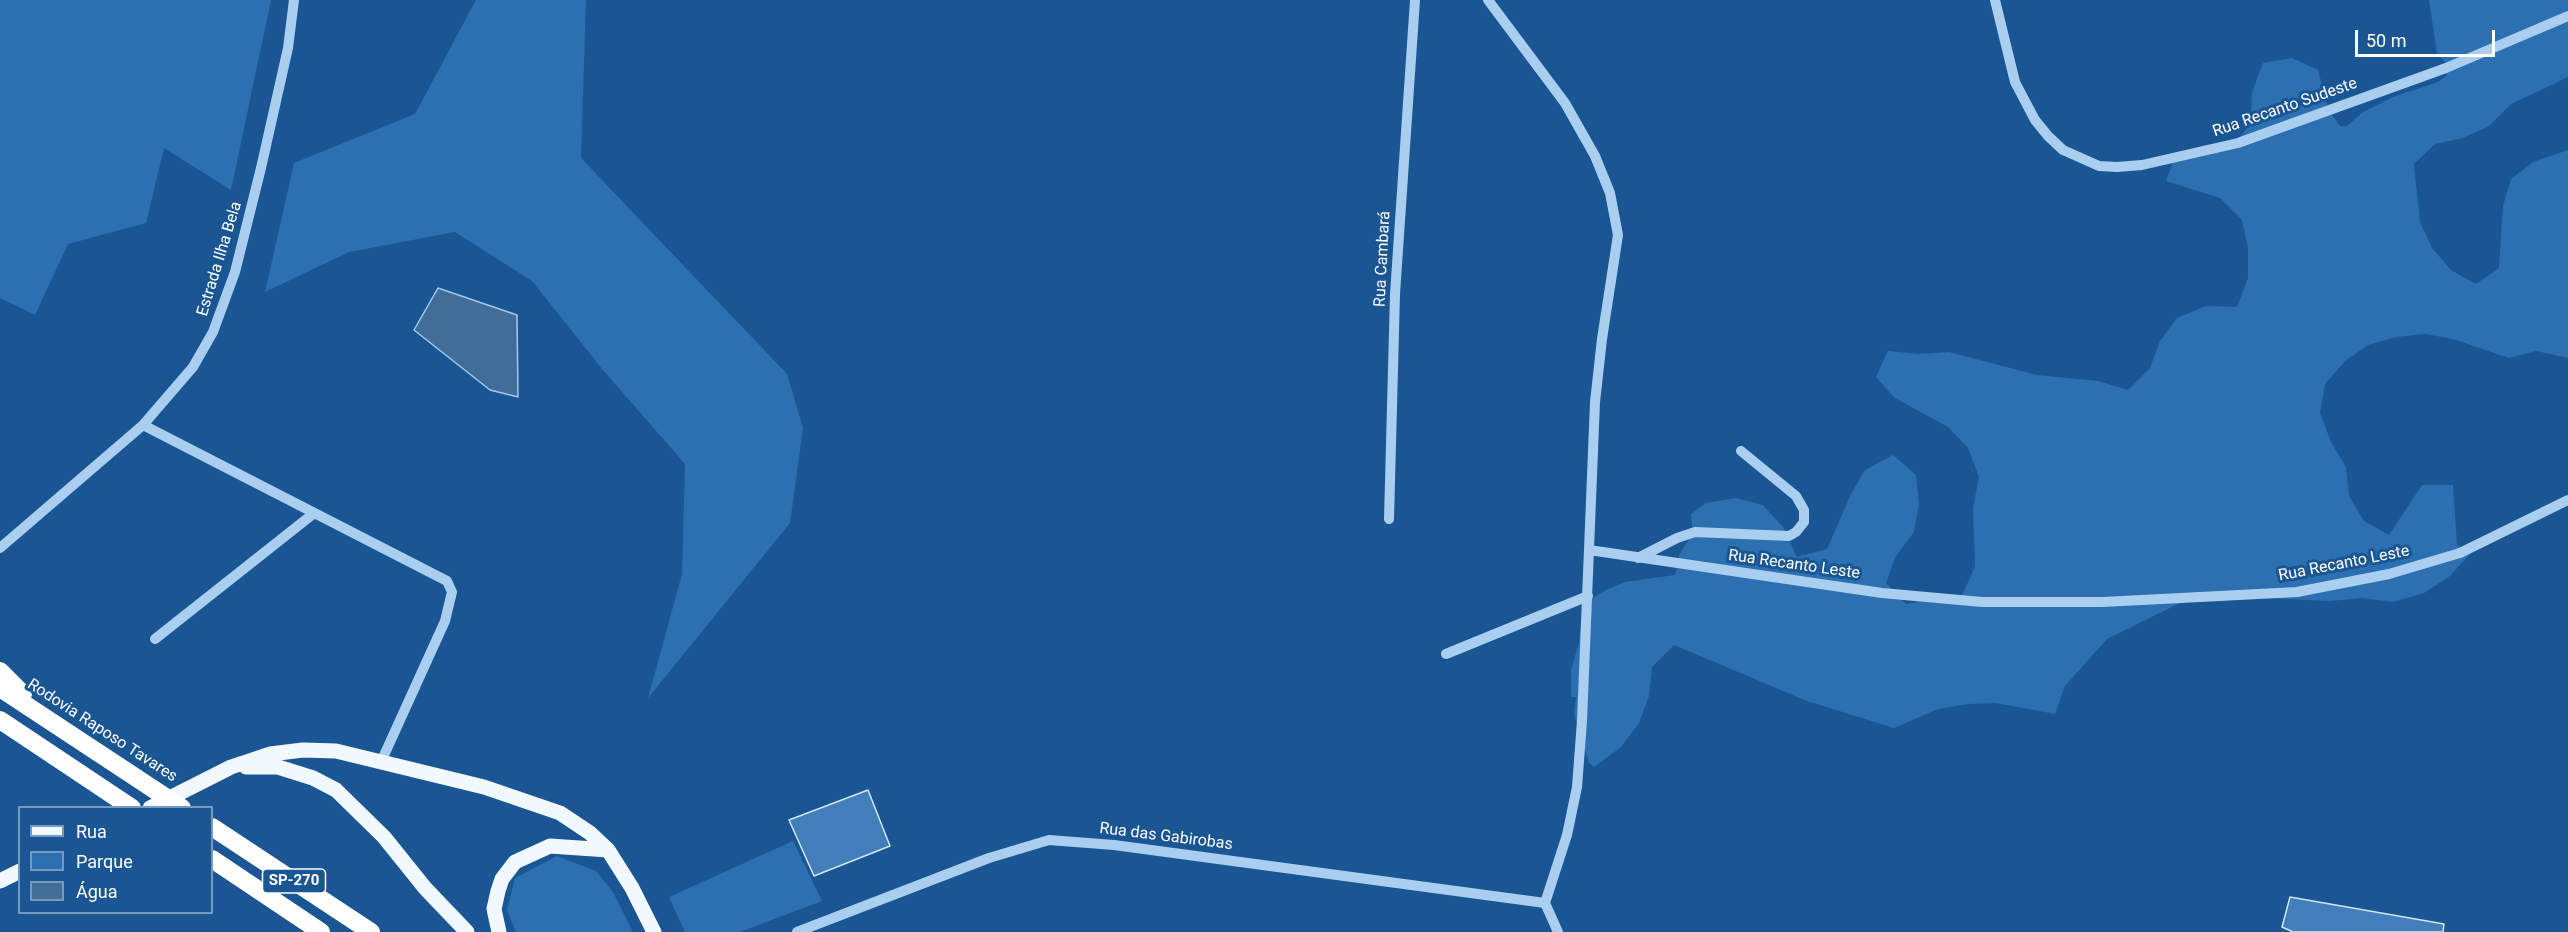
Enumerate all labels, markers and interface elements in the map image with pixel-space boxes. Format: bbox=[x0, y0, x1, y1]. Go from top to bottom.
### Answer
scale bar bbox=[2358, 18, 2498, 56]
text: 50 m bbox=[2366, 30, 2406, 51]
street label: Rua Recanto Sudeste bbox=[2210, 74, 2360, 142]
street label: Estrada Ilha Bela bbox=[193, 199, 247, 319]
street label: Rua Cambará bbox=[1371, 211, 1395, 307]
street label: Rua Recanto Leste bbox=[2277, 542, 2411, 586]
street label: Rua Recanto Leste bbox=[1727, 546, 1861, 584]
street label: Rodovia Raposo Tavares bbox=[23, 675, 181, 787]
legend bbox=[18, 806, 213, 914]
street label: Rua das Gabirobas bbox=[1098, 819, 1234, 855]
text: Rua bbox=[76, 821, 107, 842]
text: Parque bbox=[76, 851, 133, 872]
road number: SP-270 bbox=[262, 869, 326, 893]
text: Água bbox=[76, 881, 118, 902]

